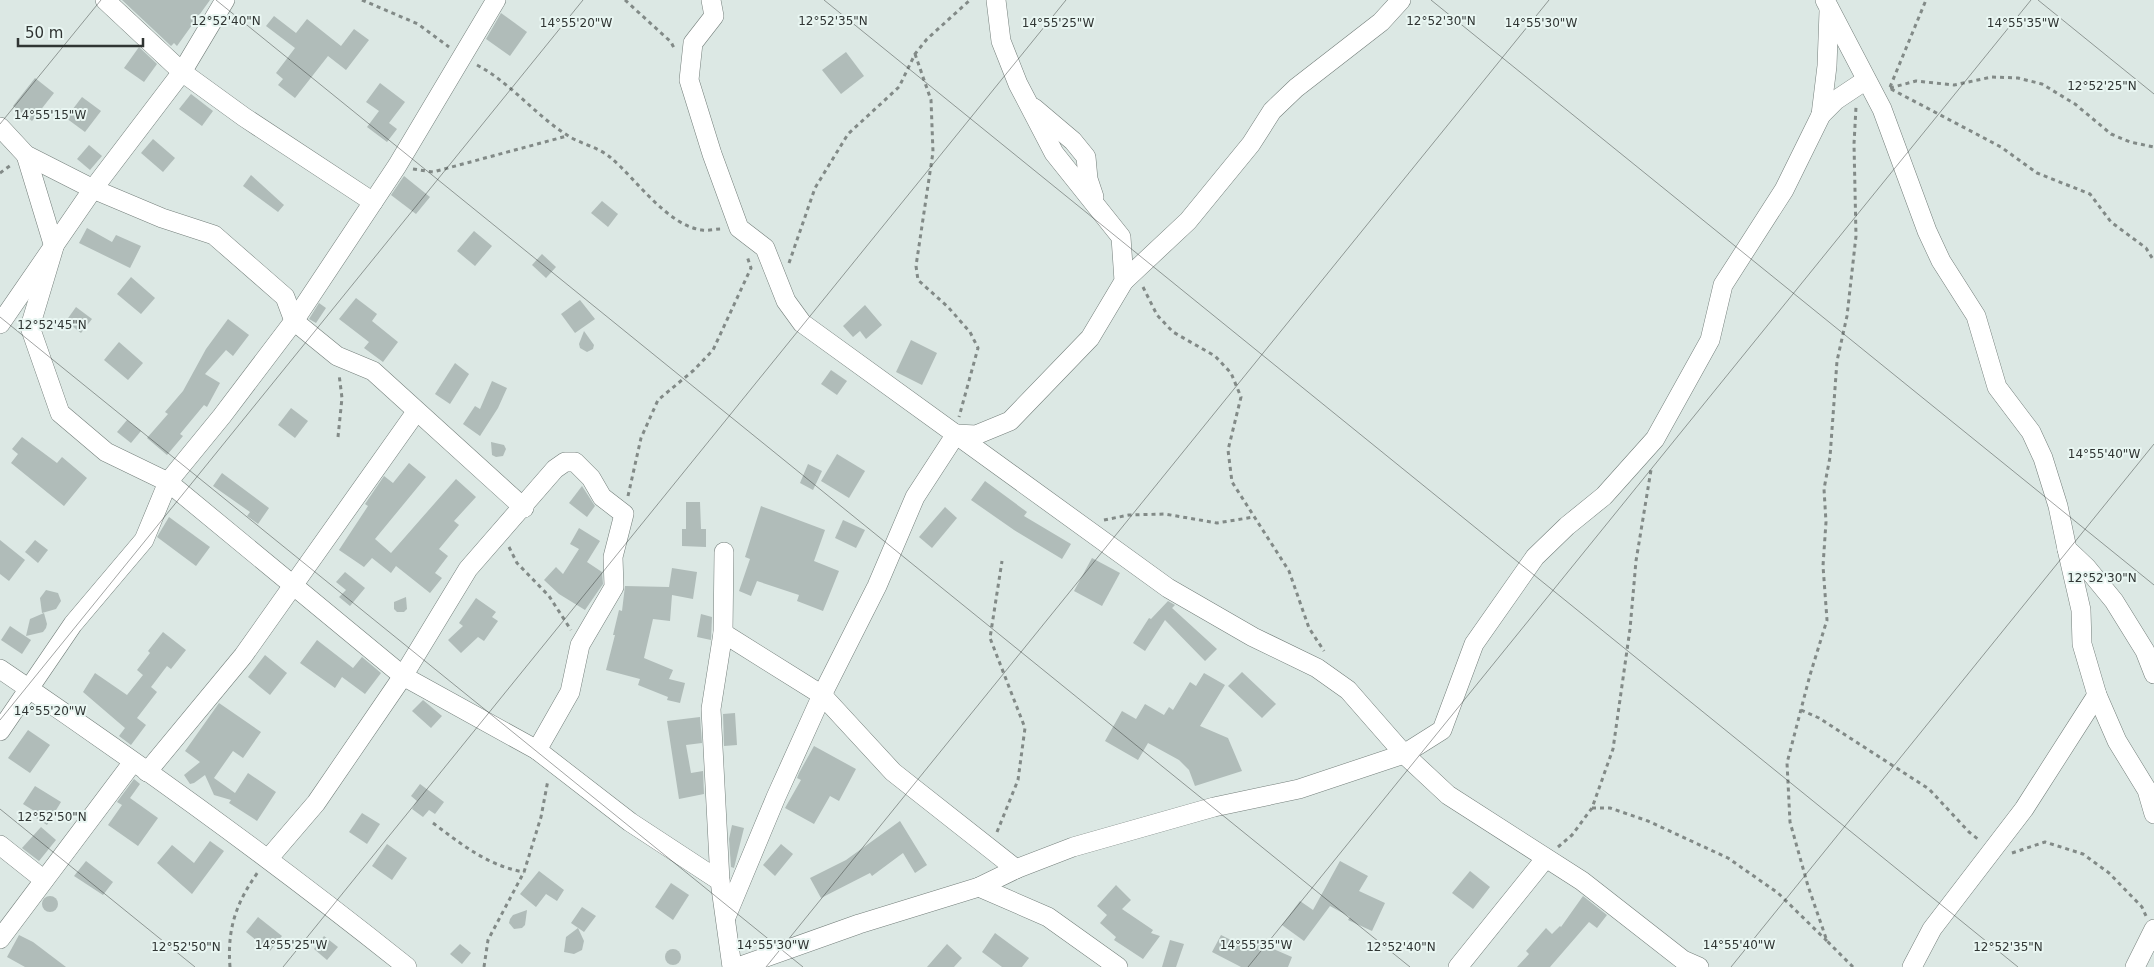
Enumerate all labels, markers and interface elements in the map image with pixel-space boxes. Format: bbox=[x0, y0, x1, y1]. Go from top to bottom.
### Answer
text: 12°52'40"N bbox=[191, 14, 261, 28]
text: 12°52'35"N bbox=[798, 14, 868, 28]
text: 12°52'30"N bbox=[1406, 14, 1476, 28]
scale bar bbox=[18, 15, 142, 47]
text: 14°55'20"W bbox=[540, 16, 612, 30]
text: 14°55'25"W bbox=[1022, 16, 1094, 30]
text: 14°55'30"W bbox=[1505, 16, 1577, 30]
text: 14°55'35"W bbox=[1987, 16, 2059, 30]
text: 50 m bbox=[25, 24, 63, 42]
text: 12°52'25"N bbox=[2067, 79, 2137, 93]
text: 14°55'15"W bbox=[14, 108, 86, 122]
text: 12°52'45"N bbox=[17, 318, 87, 332]
text: 14°55'40"W bbox=[2068, 447, 2140, 461]
text: 12°52'30"N bbox=[2067, 571, 2137, 585]
text: 14°55'20"W bbox=[14, 704, 86, 718]
text: 12°52'50"N bbox=[17, 810, 87, 824]
text: 14°55'25"W bbox=[255, 938, 327, 952]
text: 14°55'30"W bbox=[737, 938, 809, 952]
text: 14°55'35"W bbox=[1220, 938, 1292, 952]
text: 14°55'40"W bbox=[1703, 938, 1775, 952]
text: 12°52'50"N bbox=[151, 940, 221, 954]
text: 12°52'40"N bbox=[1366, 940, 1436, 954]
text: 12°52'35"N bbox=[1973, 940, 2043, 954]

